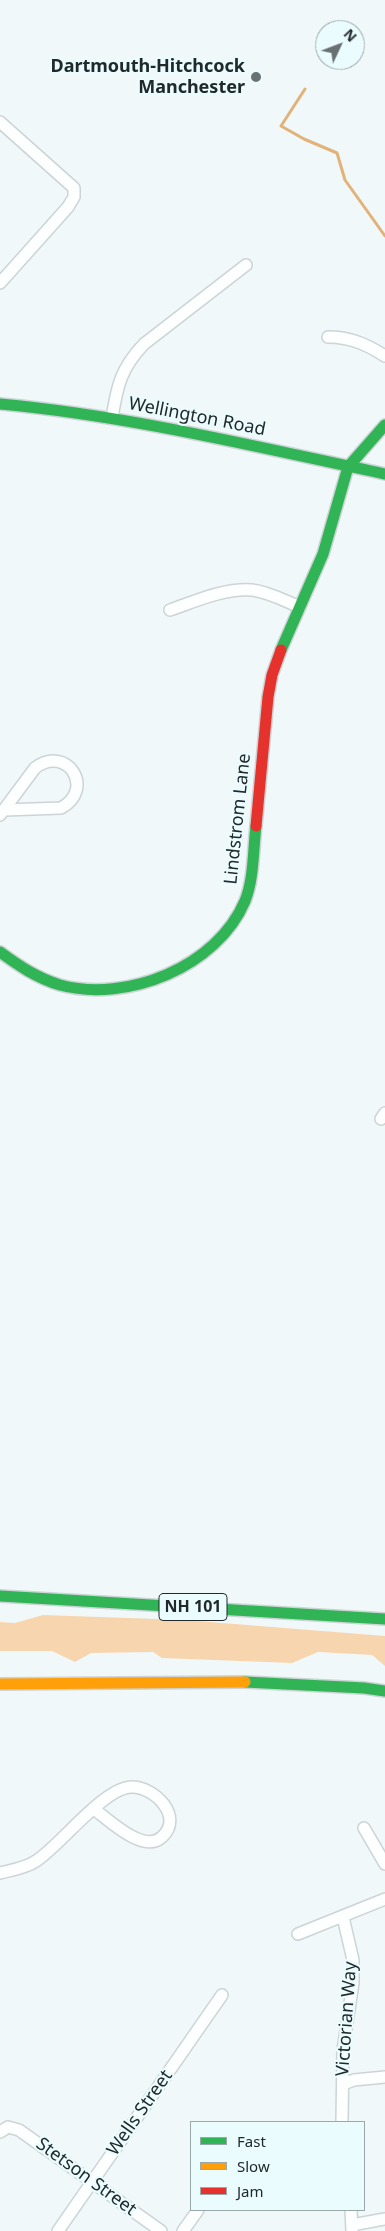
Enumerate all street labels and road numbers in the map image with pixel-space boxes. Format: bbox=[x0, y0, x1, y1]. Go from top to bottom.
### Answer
street label: Wellington Road bbox=[127, 393, 267, 441]
street label: Lindstrom Lane bbox=[220, 752, 256, 886]
road number: NH 101 bbox=[159, 1594, 227, 1620]
street label: Victorian Way bbox=[332, 1961, 362, 2077]
street label: Wells Street bbox=[103, 2066, 177, 2160]
street label: Stetson Street bbox=[32, 2133, 140, 2221]

